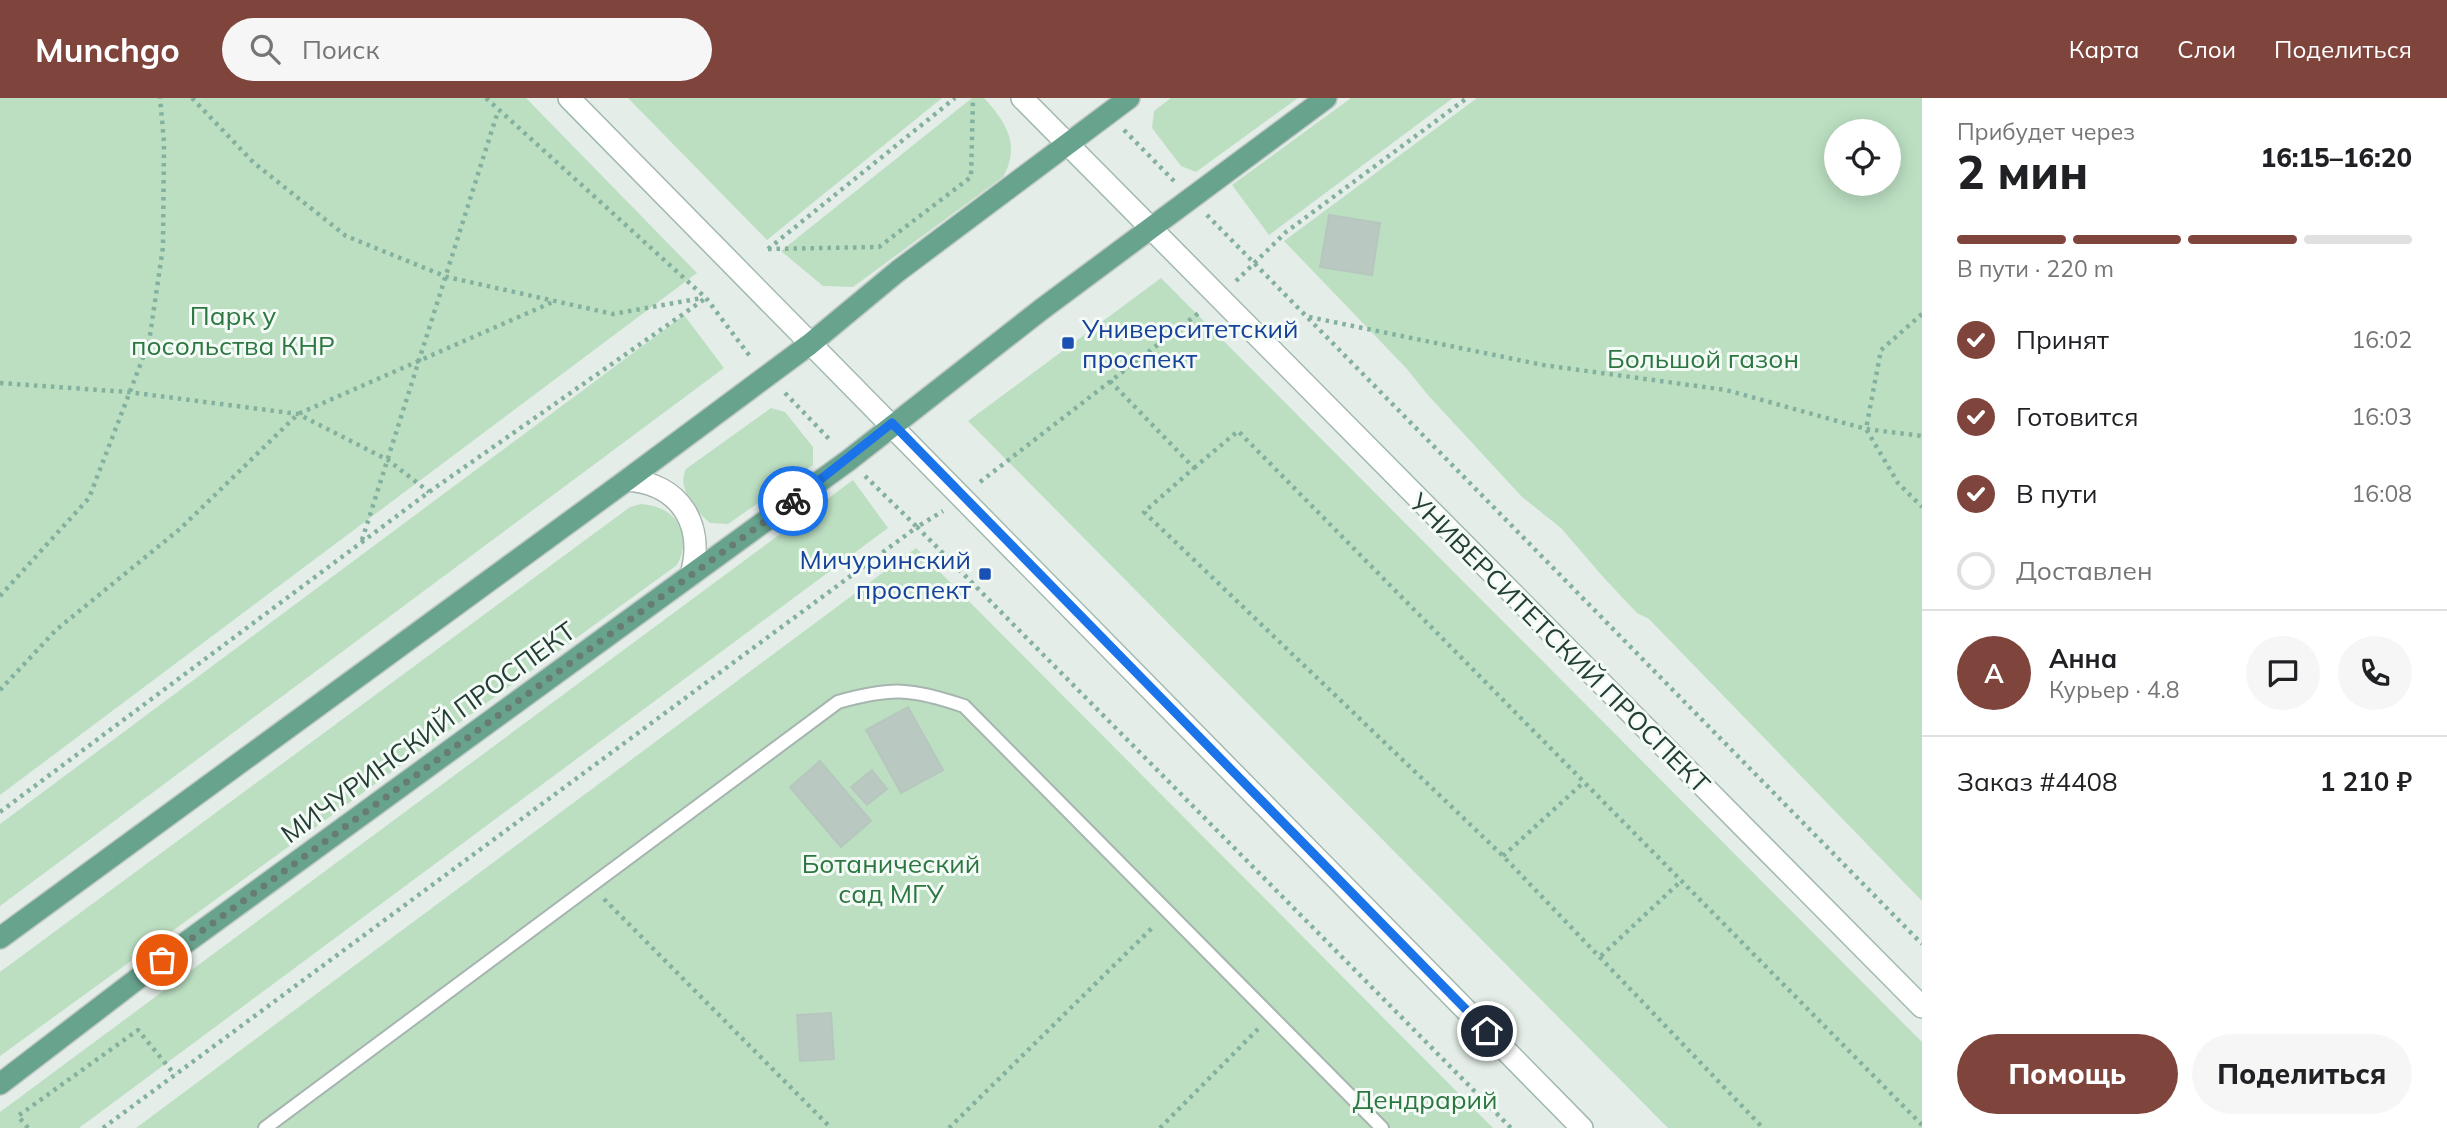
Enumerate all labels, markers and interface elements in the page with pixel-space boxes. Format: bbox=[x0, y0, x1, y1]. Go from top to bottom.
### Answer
search box bbox=[222, 18, 712, 81]
text: Munchgo bbox=[35, 29, 180, 70]
icon: search bbox=[246, 30, 284, 68]
text: Поиск bbox=[302, 33, 379, 66]
text: Карта bbox=[2069, 34, 2139, 64]
text: Слои bbox=[2177, 34, 2236, 64]
text: Поделиться bbox=[2274, 34, 2412, 64]
text: Прибудет через bbox=[1957, 117, 2135, 146]
map controls bbox=[1824, 119, 1901, 196]
button: locate bbox=[1824, 119, 1901, 196]
text: 16:15–16:20 bbox=[2261, 141, 2412, 174]
text: 2 мин bbox=[1957, 143, 2088, 201]
text: В пути · 220 m bbox=[1957, 254, 2114, 283]
park label: Парк у посольства КНР bbox=[131, 299, 335, 362]
place label: Университетский проспект bbox=[1081, 312, 1298, 375]
icon: check bbox=[1957, 321, 1995, 359]
text: Принят bbox=[2016, 323, 2109, 356]
text: 16:02 bbox=[2352, 325, 2412, 354]
marker: Университетский проспект bbox=[1060, 335, 1076, 351]
park label: Большой газон bbox=[1607, 342, 1799, 375]
icon: check bbox=[1957, 398, 1995, 436]
text: Готовится bbox=[2016, 400, 2139, 433]
text: 16:03 bbox=[2352, 402, 2412, 431]
courier bbox=[758, 466, 828, 536]
icon: check bbox=[1957, 475, 1995, 513]
text: В пути bbox=[2016, 477, 2097, 510]
text: 16:08 bbox=[2352, 479, 2412, 508]
icon: bike bbox=[774, 482, 812, 520]
street label: УНИВЕРСИТЕТСКИЙ ПРОСПЕКТ bbox=[1402, 485, 1717, 800]
place label: Мичуринский проспект bbox=[800, 543, 971, 606]
text: Доставлен bbox=[2016, 554, 2153, 587]
marker: Мичуринский проспект bbox=[977, 566, 993, 582]
street label: МИЧУРИНСКИЙ ПРОСПЕКТ bbox=[274, 614, 582, 850]
button: chat bbox=[2246, 636, 2320, 710]
button: phone bbox=[2338, 636, 2412, 710]
text: Анна bbox=[2049, 642, 2117, 675]
text: А bbox=[1984, 657, 2004, 690]
text: Курьер · 4.8 bbox=[2049, 675, 2180, 704]
text: Заказ #4408 bbox=[1957, 765, 2118, 798]
text: 1 210 ₽ bbox=[2320, 765, 2412, 798]
park label: Ботанический сад МГУ bbox=[802, 847, 980, 910]
pin bbox=[132, 930, 192, 990]
icon: bag bbox=[143, 941, 181, 979]
pin bbox=[1457, 1001, 1517, 1061]
icon: home bbox=[1468, 1012, 1506, 1050]
button: Помощь bbox=[1957, 1034, 2178, 1114]
button: Поделиться bbox=[2192, 1034, 2412, 1114]
park label: Дендрарий bbox=[1352, 1083, 1498, 1116]

